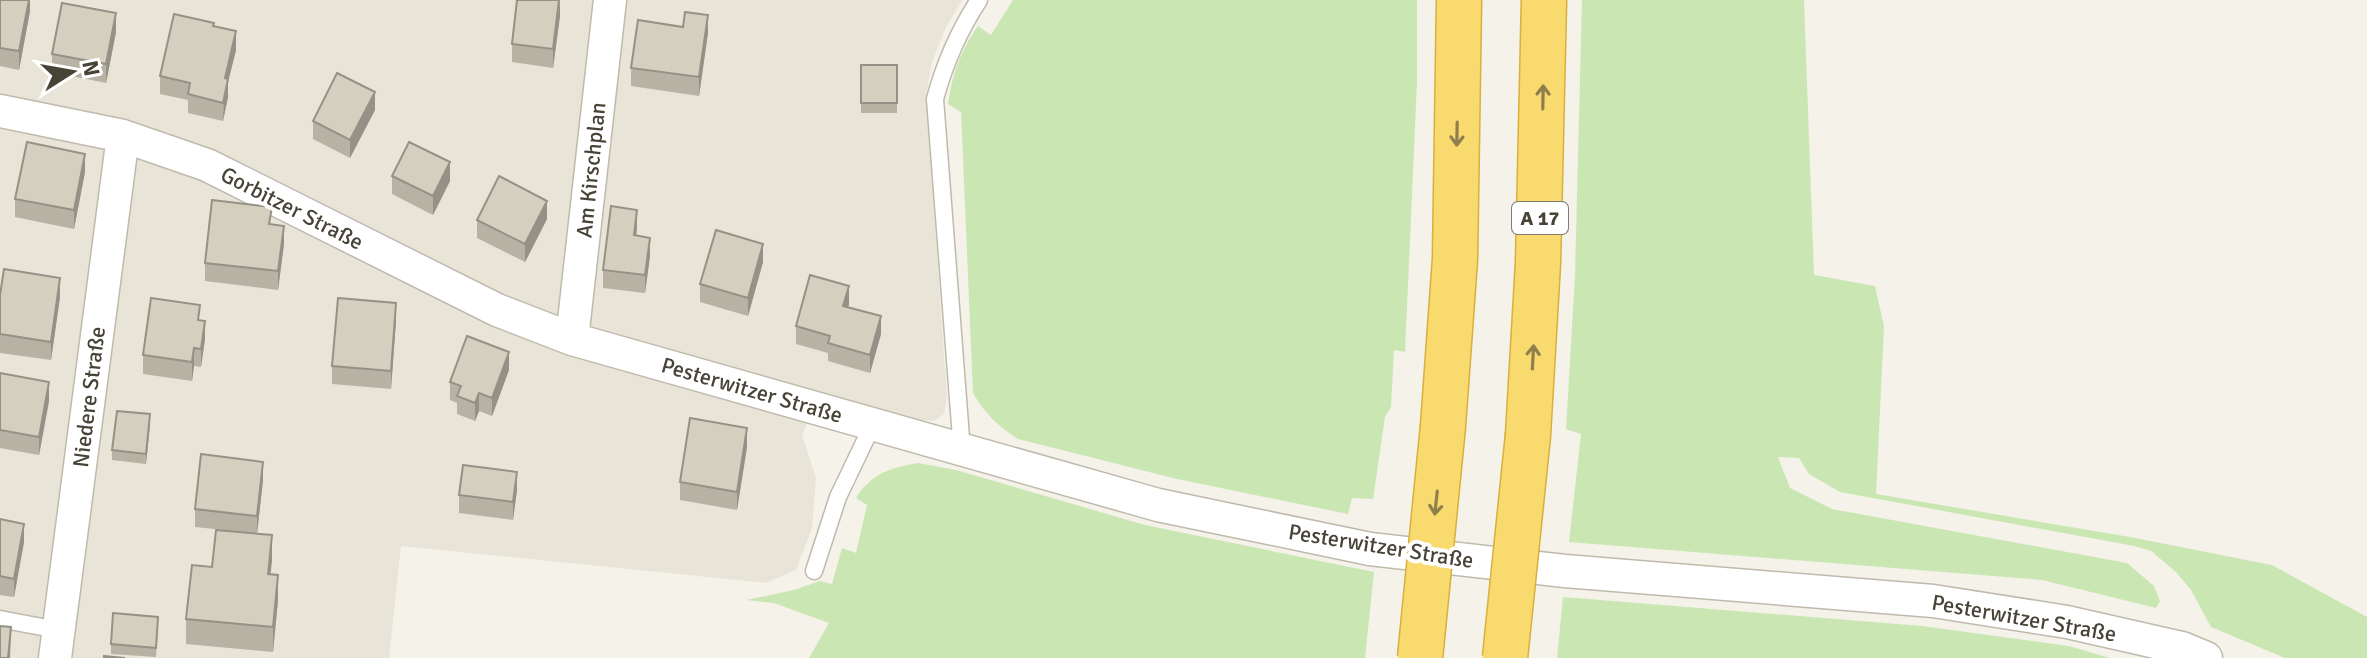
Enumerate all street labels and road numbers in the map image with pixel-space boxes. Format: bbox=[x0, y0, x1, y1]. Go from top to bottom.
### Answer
street label: Am Kirschplan bbox=[570, 101, 612, 239]
street label: Gorbitzer Straße bbox=[216, 160, 368, 256]
road number: A 17 bbox=[1512, 202, 1568, 234]
street label: Niedere Straße bbox=[67, 325, 111, 469]
street label: Pesterwitzer Straße bbox=[658, 351, 846, 429]
street label: Pesterwitzer Straße bbox=[1287, 518, 1475, 574]
street label: Pesterwitzer Straße bbox=[1930, 588, 2118, 648]

